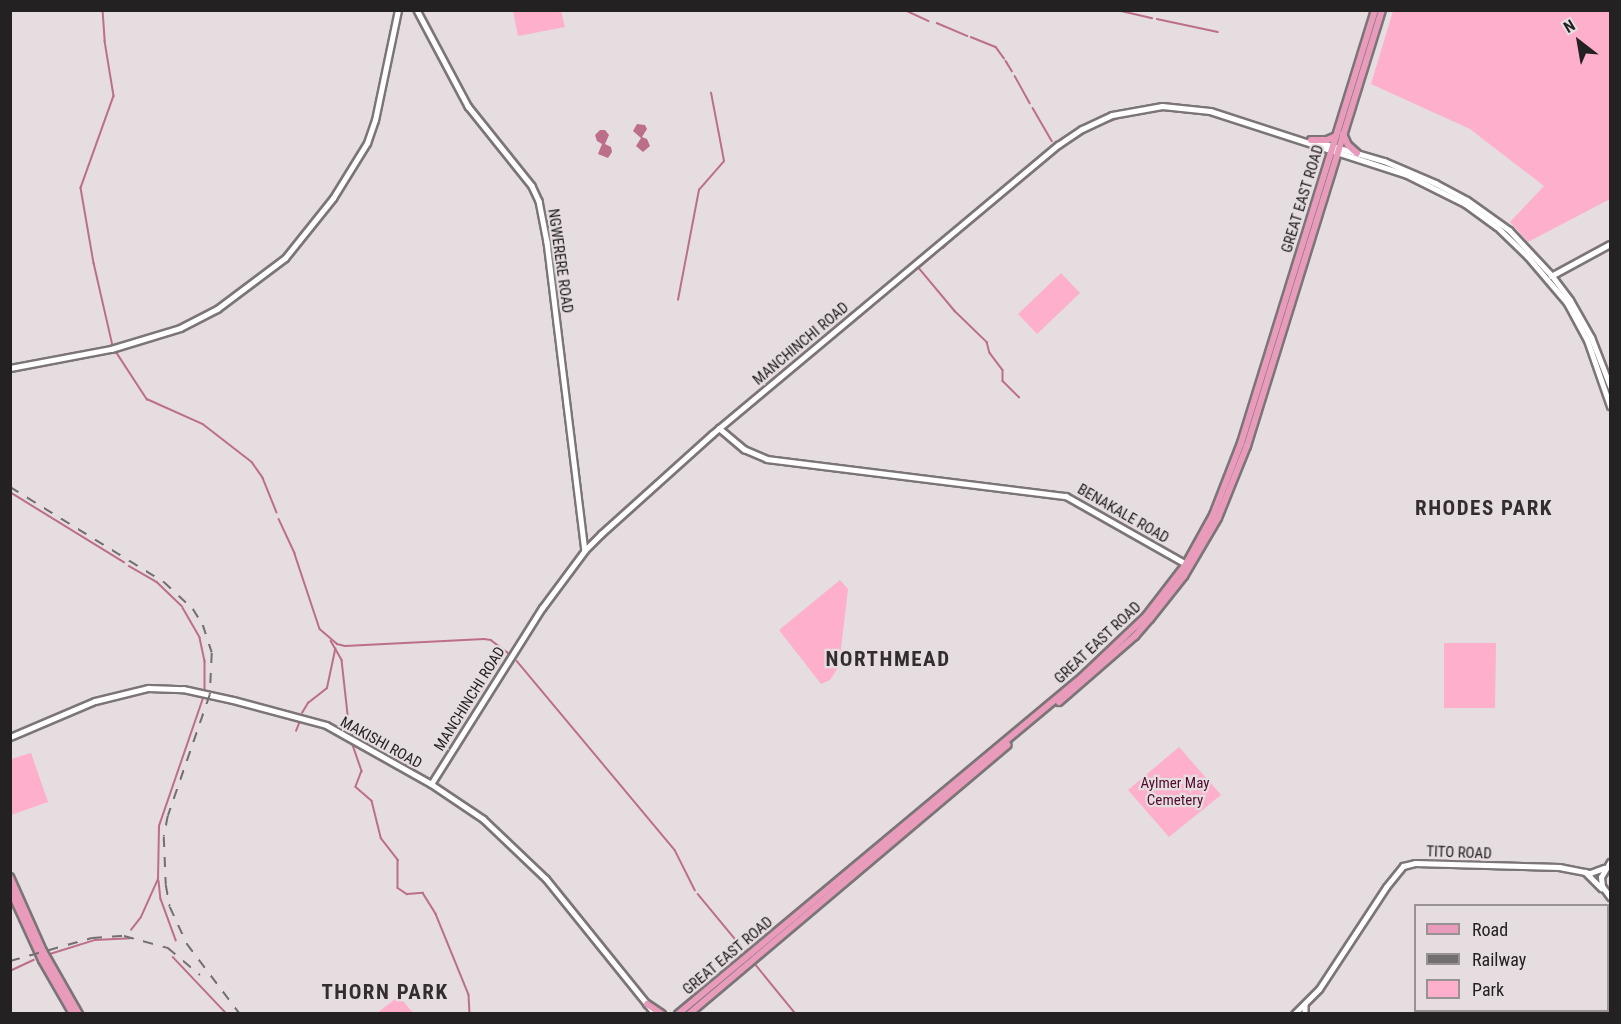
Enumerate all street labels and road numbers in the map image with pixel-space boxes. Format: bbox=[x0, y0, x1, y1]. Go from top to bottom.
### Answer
street label: GREAT EAST ROAD bbox=[1278, 143, 1328, 255]
street label: NGWERERE ROAD bbox=[544, 208, 576, 314]
street label: MANCHINCHI ROAD bbox=[750, 299, 852, 389]
street label: BENAKALE ROAD bbox=[1074, 481, 1172, 547]
street label: GREAT EAST ROAD bbox=[1051, 598, 1145, 688]
street label: MANCHINCHI ROAD bbox=[431, 644, 509, 754]
street label: MAKISHI ROAD bbox=[337, 713, 425, 773]
street label: TITO ROAD bbox=[1426, 843, 1492, 863]
street label: GREAT EAST ROAD bbox=[679, 913, 777, 999]

